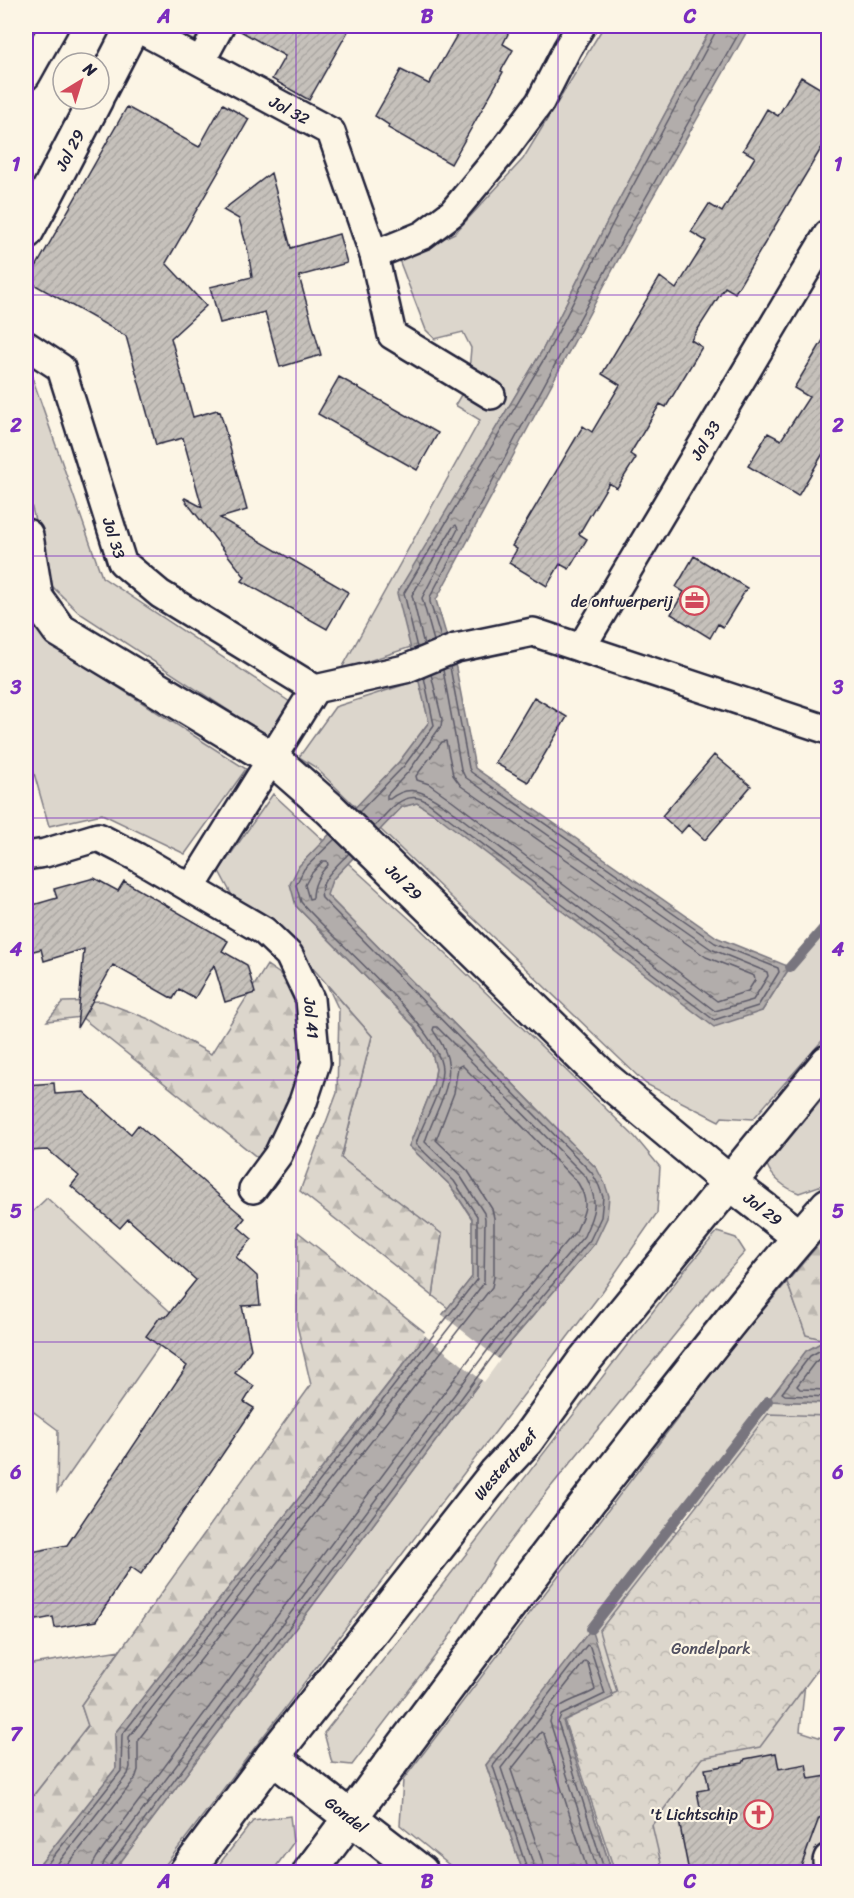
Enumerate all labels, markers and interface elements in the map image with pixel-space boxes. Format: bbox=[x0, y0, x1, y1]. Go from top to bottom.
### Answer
text: A bbox=[156, 0, 171, 34]
text: B bbox=[421, 0, 434, 34]
text: C bbox=[683, 0, 697, 34]
north arrow bbox=[51, 51, 111, 111]
text: N bbox=[76, 54, 104, 85]
street label: Jol 32 bbox=[263, 87, 315, 133]
street label: Jol 29 bbox=[46, 124, 93, 177]
text: 1 bbox=[12, 147, 21, 182]
text: 1 bbox=[834, 147, 843, 182]
text: 2 bbox=[9, 408, 22, 443]
text: 2 bbox=[831, 408, 844, 443]
street label: Jol 33 bbox=[681, 415, 728, 466]
street label: Jol 33 bbox=[94, 513, 135, 562]
office icon: de ontwerperij bbox=[678, 585, 710, 617]
place label: de ontwerperij bbox=[571, 587, 674, 616]
text: 3 bbox=[10, 670, 22, 705]
text: 3 bbox=[832, 670, 844, 705]
street label: Jol 29 bbox=[378, 856, 430, 908]
text: 4 bbox=[9, 932, 23, 967]
text: 4 bbox=[831, 932, 845, 967]
street label: Jol 41 bbox=[295, 995, 328, 1040]
street label: Jol 29 bbox=[736, 1183, 790, 1234]
text: 5 bbox=[10, 1194, 22, 1229]
text: 5 bbox=[832, 1194, 844, 1229]
street label: Westerdreef bbox=[465, 1421, 546, 1506]
text: 6 bbox=[9, 1455, 22, 1490]
text: 6 bbox=[831, 1455, 844, 1490]
park label: Gondelpark bbox=[671, 1634, 751, 1663]
text: 7 bbox=[10, 1717, 23, 1752]
text: 7 bbox=[832, 1717, 845, 1752]
street label: Gondel bbox=[319, 1788, 375, 1841]
church icon: 't Lichtschip bbox=[743, 1798, 775, 1830]
place label: 't Lichtschip bbox=[649, 1800, 739, 1829]
text: A bbox=[156, 1864, 171, 1898]
text: B bbox=[421, 1864, 434, 1898]
text: C bbox=[683, 1864, 697, 1898]

